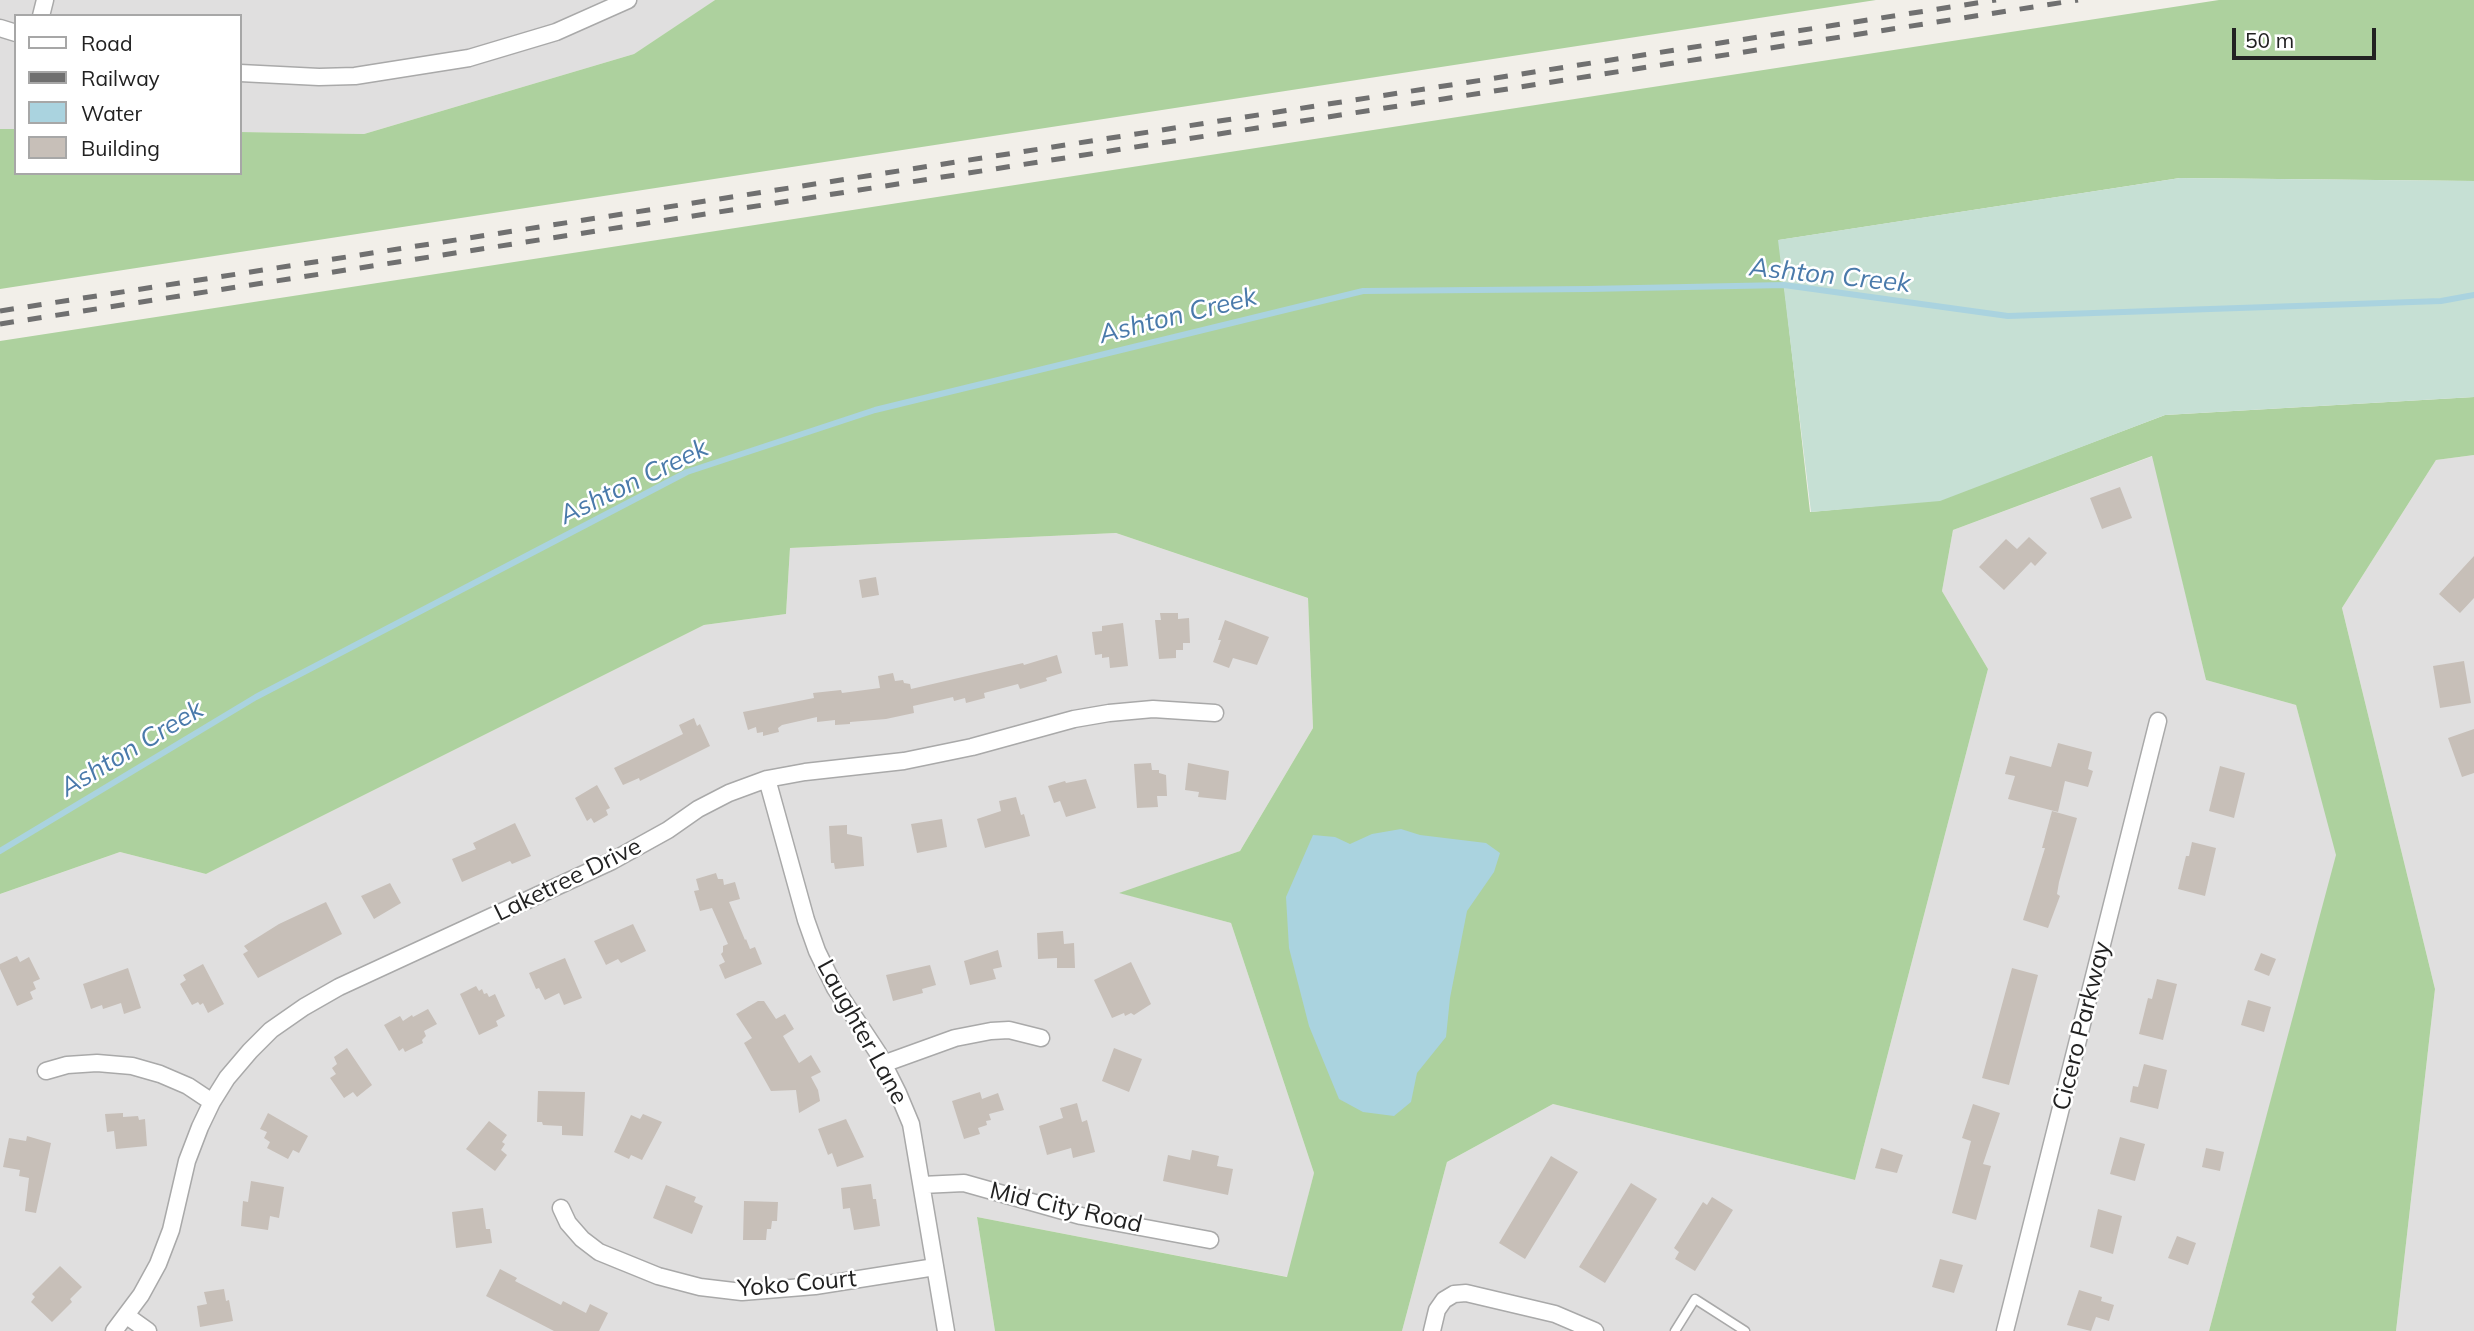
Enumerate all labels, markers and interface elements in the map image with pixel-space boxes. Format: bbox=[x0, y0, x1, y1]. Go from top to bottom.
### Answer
legend bbox=[14, 14, 242, 175]
scale bar bbox=[2236, 14, 2380, 58]
text: 50 m bbox=[2245, 27, 2294, 53]
text: Road bbox=[81, 30, 132, 56]
text: Railway bbox=[81, 65, 160, 91]
text: Water bbox=[81, 100, 142, 126]
text: Building bbox=[81, 135, 160, 161]
water label: Ashton Creek bbox=[1748, 252, 1912, 300]
water label: Ashton Creek bbox=[1096, 281, 1260, 351]
water label: Ashton Creek bbox=[555, 433, 713, 531]
water label: Ashton Creek bbox=[55, 694, 209, 804]
street label: Laketree Drive bbox=[490, 832, 646, 928]
street label: Cicero Parkway bbox=[2047, 939, 2117, 1113]
street label: Laughter Lane bbox=[810, 955, 914, 1109]
street label: Mid City Road bbox=[987, 1176, 1145, 1240]
street label: Yoko Court bbox=[736, 1264, 858, 1304]

